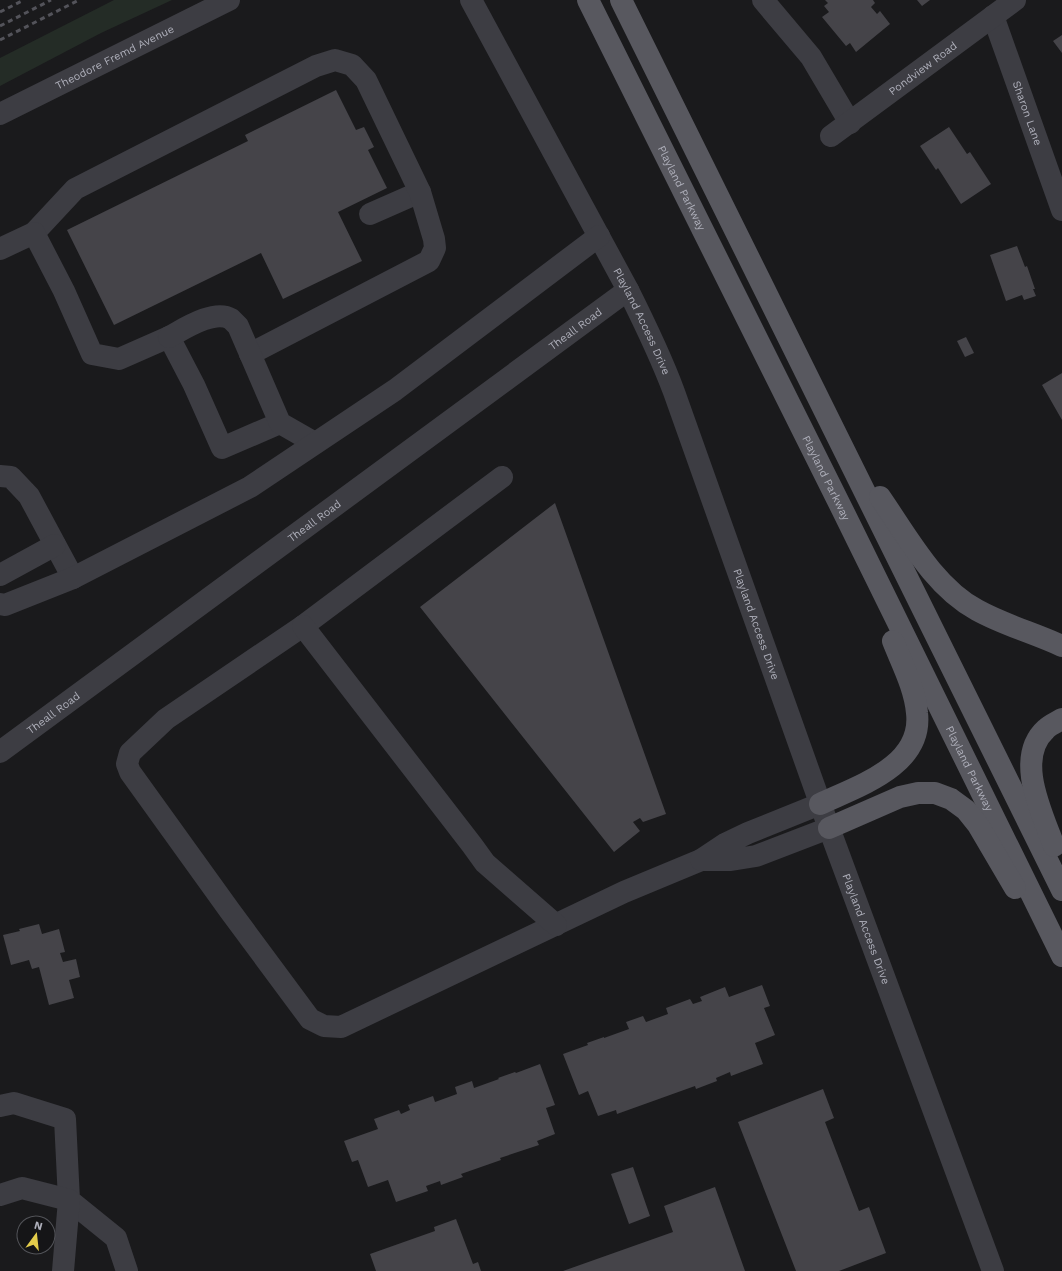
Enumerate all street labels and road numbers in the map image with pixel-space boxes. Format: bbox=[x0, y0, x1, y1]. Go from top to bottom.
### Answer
street label: Theodore Fremd Avenue bbox=[53, 22, 176, 92]
street label: Pondview Road bbox=[886, 39, 960, 98]
street label: Sharon Lane bbox=[1010, 79, 1044, 147]
street label: Playland Parkway bbox=[655, 144, 708, 233]
street label: Playland Access Drive bbox=[610, 266, 673, 377]
street label: Theall Road bbox=[546, 305, 605, 353]
street label: Playland Parkway bbox=[799, 433, 853, 523]
street label: Theall Road bbox=[285, 497, 344, 545]
street label: Playland Access Drive bbox=[730, 567, 782, 682]
street label: Theall Road bbox=[24, 689, 83, 737]
street label: Playland Parkway bbox=[943, 724, 996, 814]
street label: Playland Access Drive bbox=[839, 872, 892, 986]

